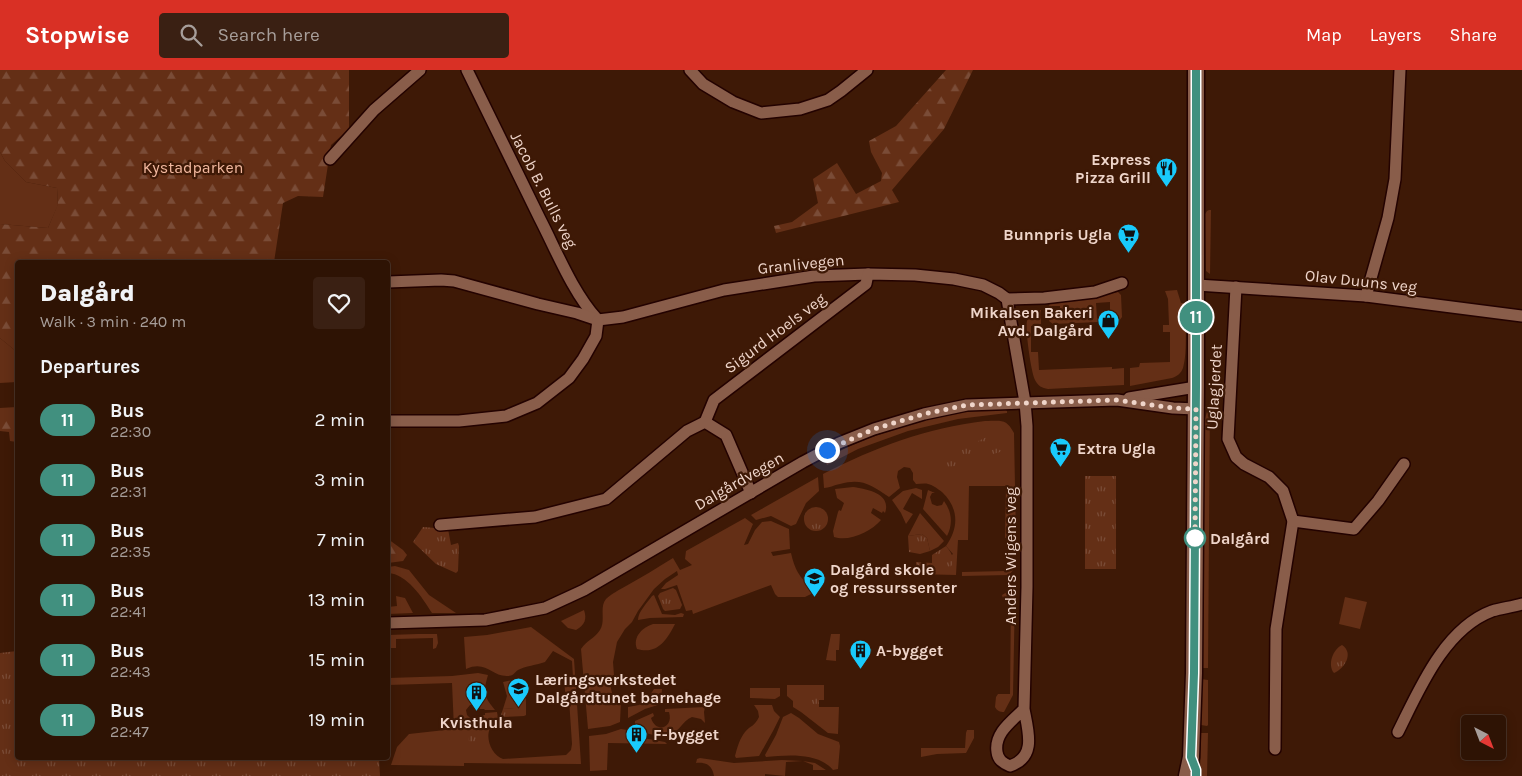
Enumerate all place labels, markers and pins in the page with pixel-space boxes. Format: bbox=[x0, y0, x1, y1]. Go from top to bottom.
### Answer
place label: Express Pizza Grill bbox=[1075, 150, 1151, 187]
restaurant icon: Express Pizza Grill bbox=[1155, 156, 1179, 187]
supermarket icon: Bunnpris Ugla bbox=[1116, 222, 1140, 253]
place label: Bunnpris Ugla bbox=[1003, 225, 1112, 244]
place label: Mikalsen Bakeri Avd. Dalgård bbox=[970, 303, 1093, 340]
shop icon: Mikalsen Bakeri Avd. Dalgård bbox=[1097, 309, 1121, 340]
supermarket icon: Extra Ugla bbox=[1049, 436, 1073, 467]
place label: Extra Ugla bbox=[1077, 439, 1156, 458]
marker: Dalgård bbox=[1184, 527, 1206, 549]
place label: Dalgård bbox=[1210, 529, 1270, 548]
place label: Dalgård skole og ressurssenter bbox=[830, 560, 957, 597]
school or university icon: Dalgård skole og ressurssenter bbox=[802, 566, 826, 597]
building icon: A-bygget bbox=[848, 638, 872, 669]
place label: A-bygget bbox=[876, 641, 943, 660]
place label: Læringsverkstedet Dalgårdtunet barnehage bbox=[535, 670, 721, 707]
school or university icon: Læringsverkstedet Dalgårdtunet barnehage bbox=[507, 676, 531, 707]
building icon: Kvisthula bbox=[464, 681, 488, 712]
place label: Kvisthula bbox=[440, 713, 513, 732]
building icon: F-bygget bbox=[625, 722, 649, 753]
place label: F-bygget bbox=[653, 725, 719, 744]

